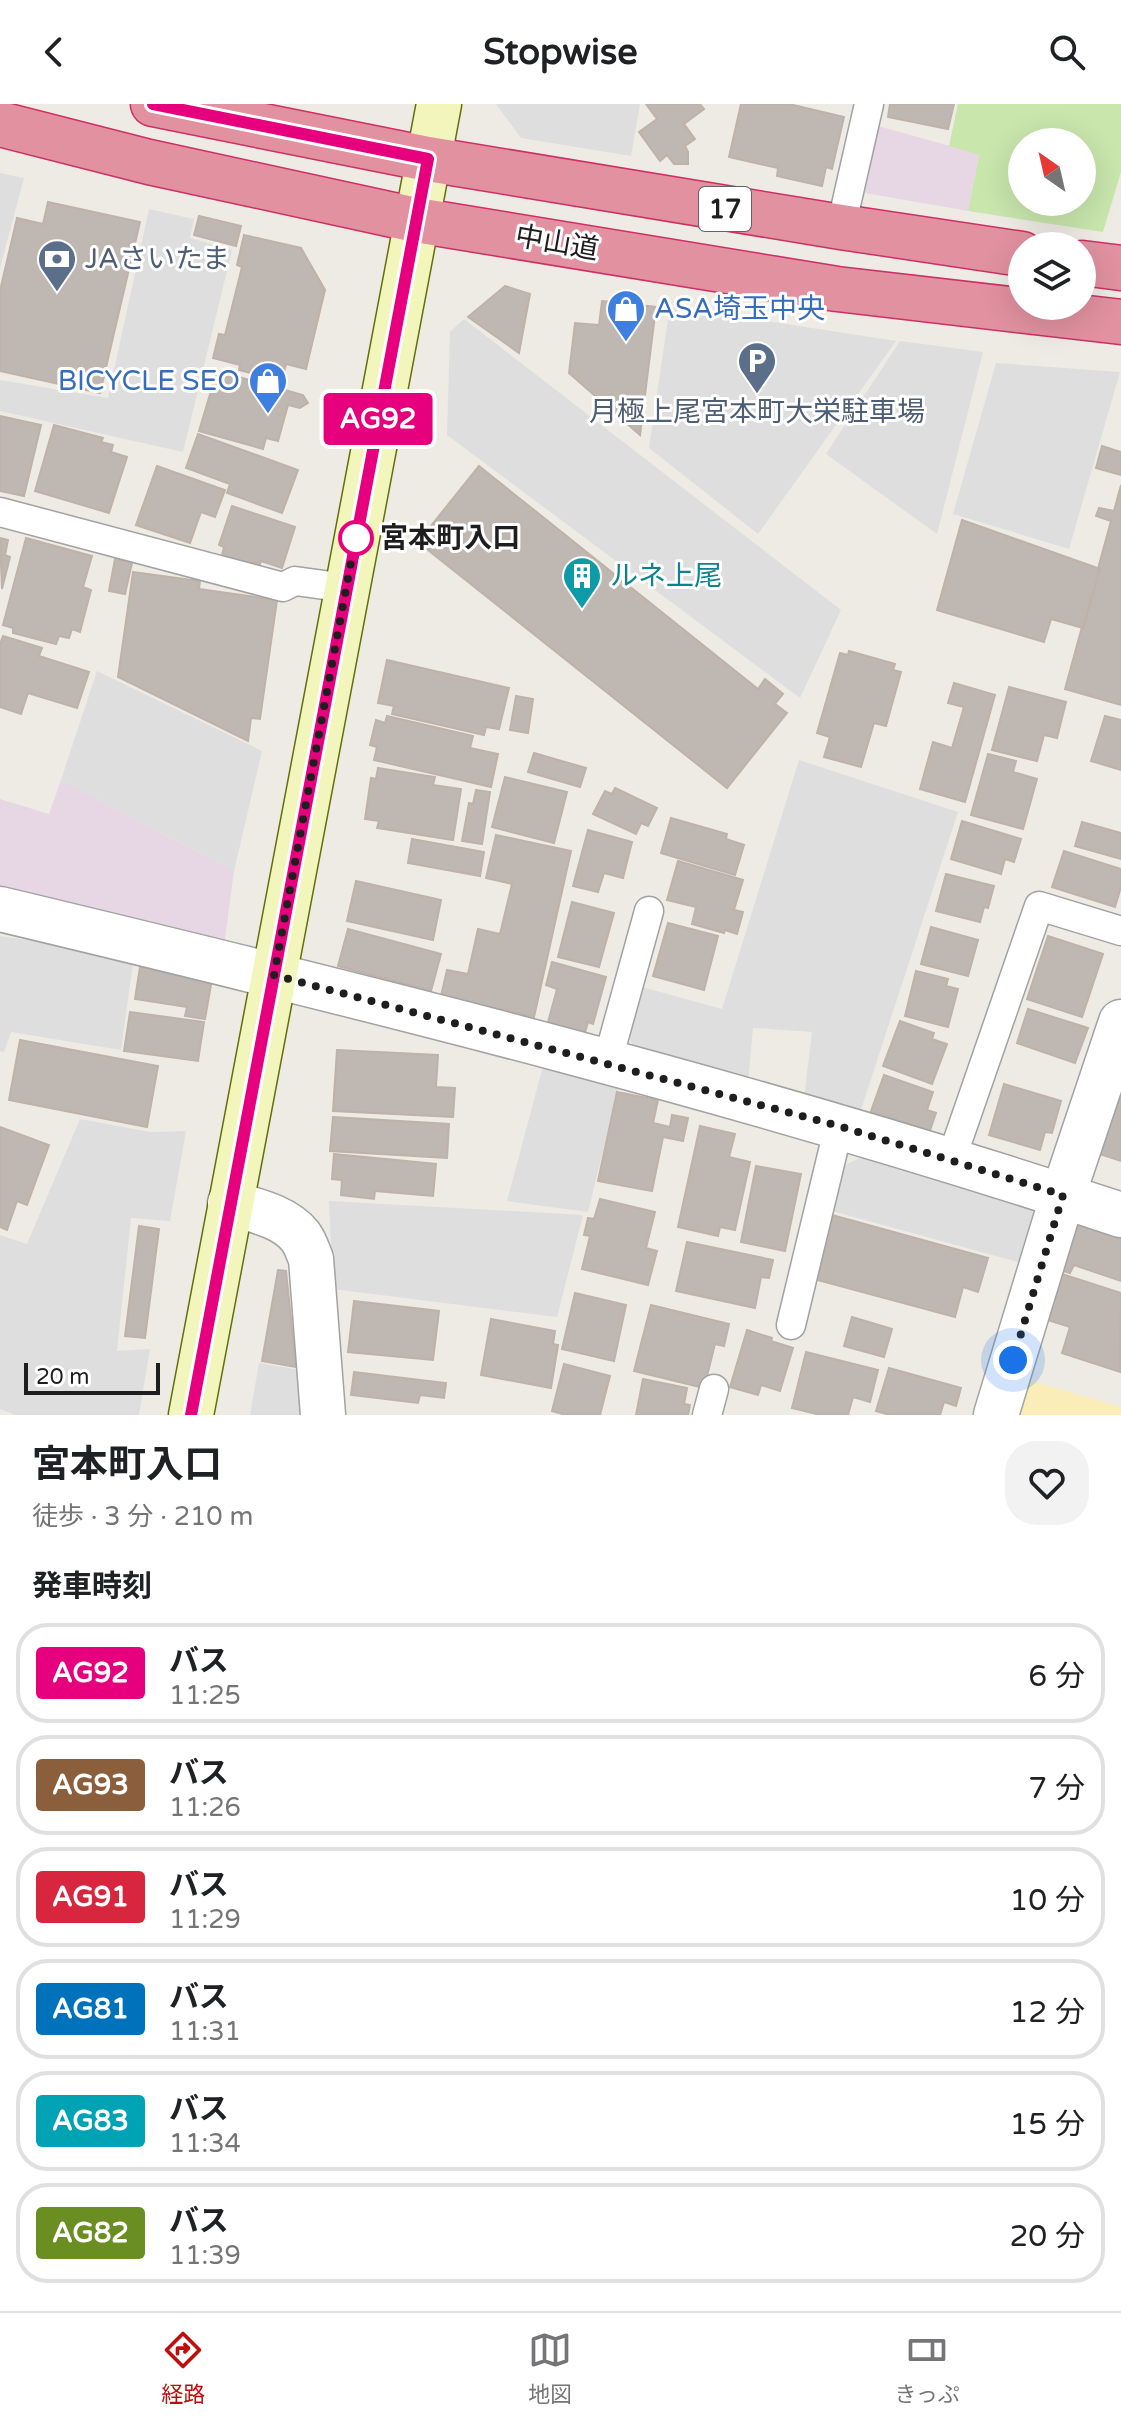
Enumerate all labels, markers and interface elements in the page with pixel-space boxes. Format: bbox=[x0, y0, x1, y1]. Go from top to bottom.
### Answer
icon: back bbox=[32, 30, 76, 74]
icon: search bbox=[1045, 30, 1089, 74]
text: Stopwise bbox=[483, 31, 638, 74]
north arrow bbox=[1008, 128, 1096, 216]
map controls bbox=[1008, 128, 1096, 320]
road number: 17 bbox=[699, 187, 751, 231]
street label: 中山道 bbox=[513, 219, 601, 267]
button: layers bbox=[1008, 232, 1096, 320]
bank icon: JAさいたま bbox=[36, 238, 78, 293]
place label: JAさいたま bbox=[85, 242, 230, 276]
shop icon: ASA埼玉中央 bbox=[605, 288, 647, 343]
place label: ASA埼玉中央 bbox=[654, 292, 825, 326]
parking icon: 月極上尾宮本町大栄駐車場 bbox=[736, 340, 778, 395]
shop icon: BICYCLE SEO bbox=[247, 360, 289, 415]
place label: BICYCLE SEO bbox=[58, 364, 240, 398]
line badge: AG92 bbox=[322, 393, 434, 445]
place label: 月極上尾宮本町大栄駐車場 bbox=[589, 395, 925, 429]
text: AG92 bbox=[340, 402, 416, 436]
marker: 宮本町入口 bbox=[339, 521, 373, 555]
place label: 宮本町入口 bbox=[380, 521, 520, 555]
building icon: ルネ上尾 bbox=[561, 555, 603, 610]
place label: ルネ上尾 bbox=[610, 559, 722, 593]
your location bbox=[993, 1340, 1033, 1380]
scale bar bbox=[24, 1359, 160, 1395]
text: 20 m bbox=[36, 1364, 90, 1390]
button: heart bbox=[1005, 1441, 1089, 1525]
text: 宮本町入口 bbox=[32, 1442, 222, 1488]
text: 徒歩 · 3 分 · 210 m bbox=[32, 1501, 253, 1532]
text: 発車時刻 bbox=[32, 1568, 152, 1605]
text: バス bbox=[169, 1643, 229, 1680]
text: AG92 bbox=[52, 1656, 129, 1690]
text: 6 分 bbox=[1028, 1658, 1085, 1695]
text: 11:25 bbox=[169, 1680, 241, 1711]
text: バス bbox=[169, 1755, 229, 1792]
text: AG93 bbox=[52, 1768, 129, 1802]
text: 7 分 bbox=[1028, 1770, 1085, 1807]
text: 11:26 bbox=[169, 1792, 241, 1823]
text: バス bbox=[169, 1867, 229, 1904]
text: AG91 bbox=[52, 1880, 129, 1914]
text: 10 分 bbox=[1010, 1882, 1085, 1919]
text: 11:29 bbox=[169, 1904, 241, 1935]
text: バス bbox=[169, 1979, 229, 2016]
text: AG81 bbox=[52, 1992, 129, 2026]
text: 12 分 bbox=[1010, 1994, 1085, 2031]
text: 11:31 bbox=[169, 2016, 241, 2047]
text: バス bbox=[169, 2091, 229, 2128]
text: AG83 bbox=[52, 2104, 129, 2138]
text: 15 分 bbox=[1010, 2106, 1085, 2143]
text: 11:34 bbox=[169, 2128, 241, 2159]
text: バス bbox=[169, 2203, 229, 2240]
text: AG82 bbox=[52, 2216, 129, 2250]
text: 20 分 bbox=[1010, 2218, 1085, 2255]
text: 11:39 bbox=[169, 2240, 241, 2271]
tab: 経路 bbox=[161, 2328, 205, 2408]
tab: 地図 bbox=[528, 2328, 572, 2408]
tab: きっぷ bbox=[895, 2328, 960, 2408]

